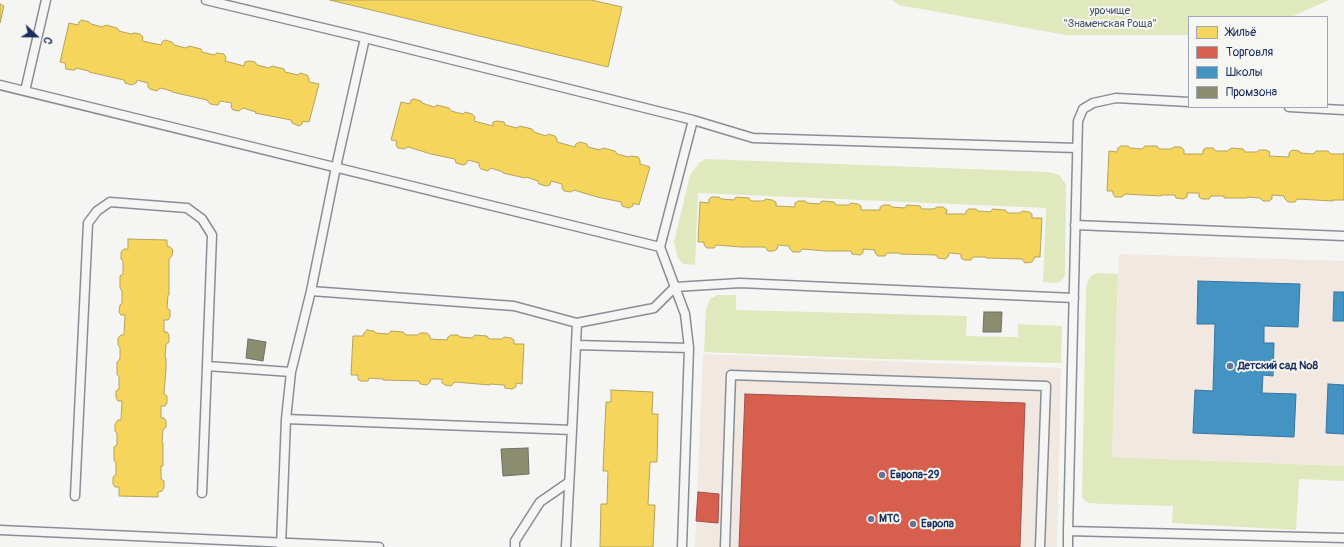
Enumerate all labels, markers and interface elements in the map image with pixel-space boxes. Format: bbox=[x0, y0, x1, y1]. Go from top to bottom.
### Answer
park label: урочище "Знаменская Роща" bbox=[1063, 4, 1157, 30]
north arrow bbox=[16, 16, 56, 56]
legend bbox=[1188, 16, 1328, 108]
text: Жильё bbox=[1226, 25, 1257, 40]
text: С bbox=[40, 35, 55, 46]
text: Торговля bbox=[1226, 45, 1273, 60]
text: Школы bbox=[1226, 65, 1262, 80]
text: Промзона bbox=[1226, 85, 1277, 100]
place label: Детский сад №8 bbox=[1238, 359, 1318, 373]
marker: Детский сад №8 bbox=[1225, 361, 1235, 371]
place label: Европа-29 bbox=[890, 468, 939, 482]
marker: Европа-29 bbox=[877, 470, 887, 480]
place label: МТС bbox=[879, 512, 900, 526]
marker: МТС bbox=[866, 514, 876, 524]
place label: Европа bbox=[921, 517, 954, 531]
marker: Европа bbox=[908, 519, 918, 529]

